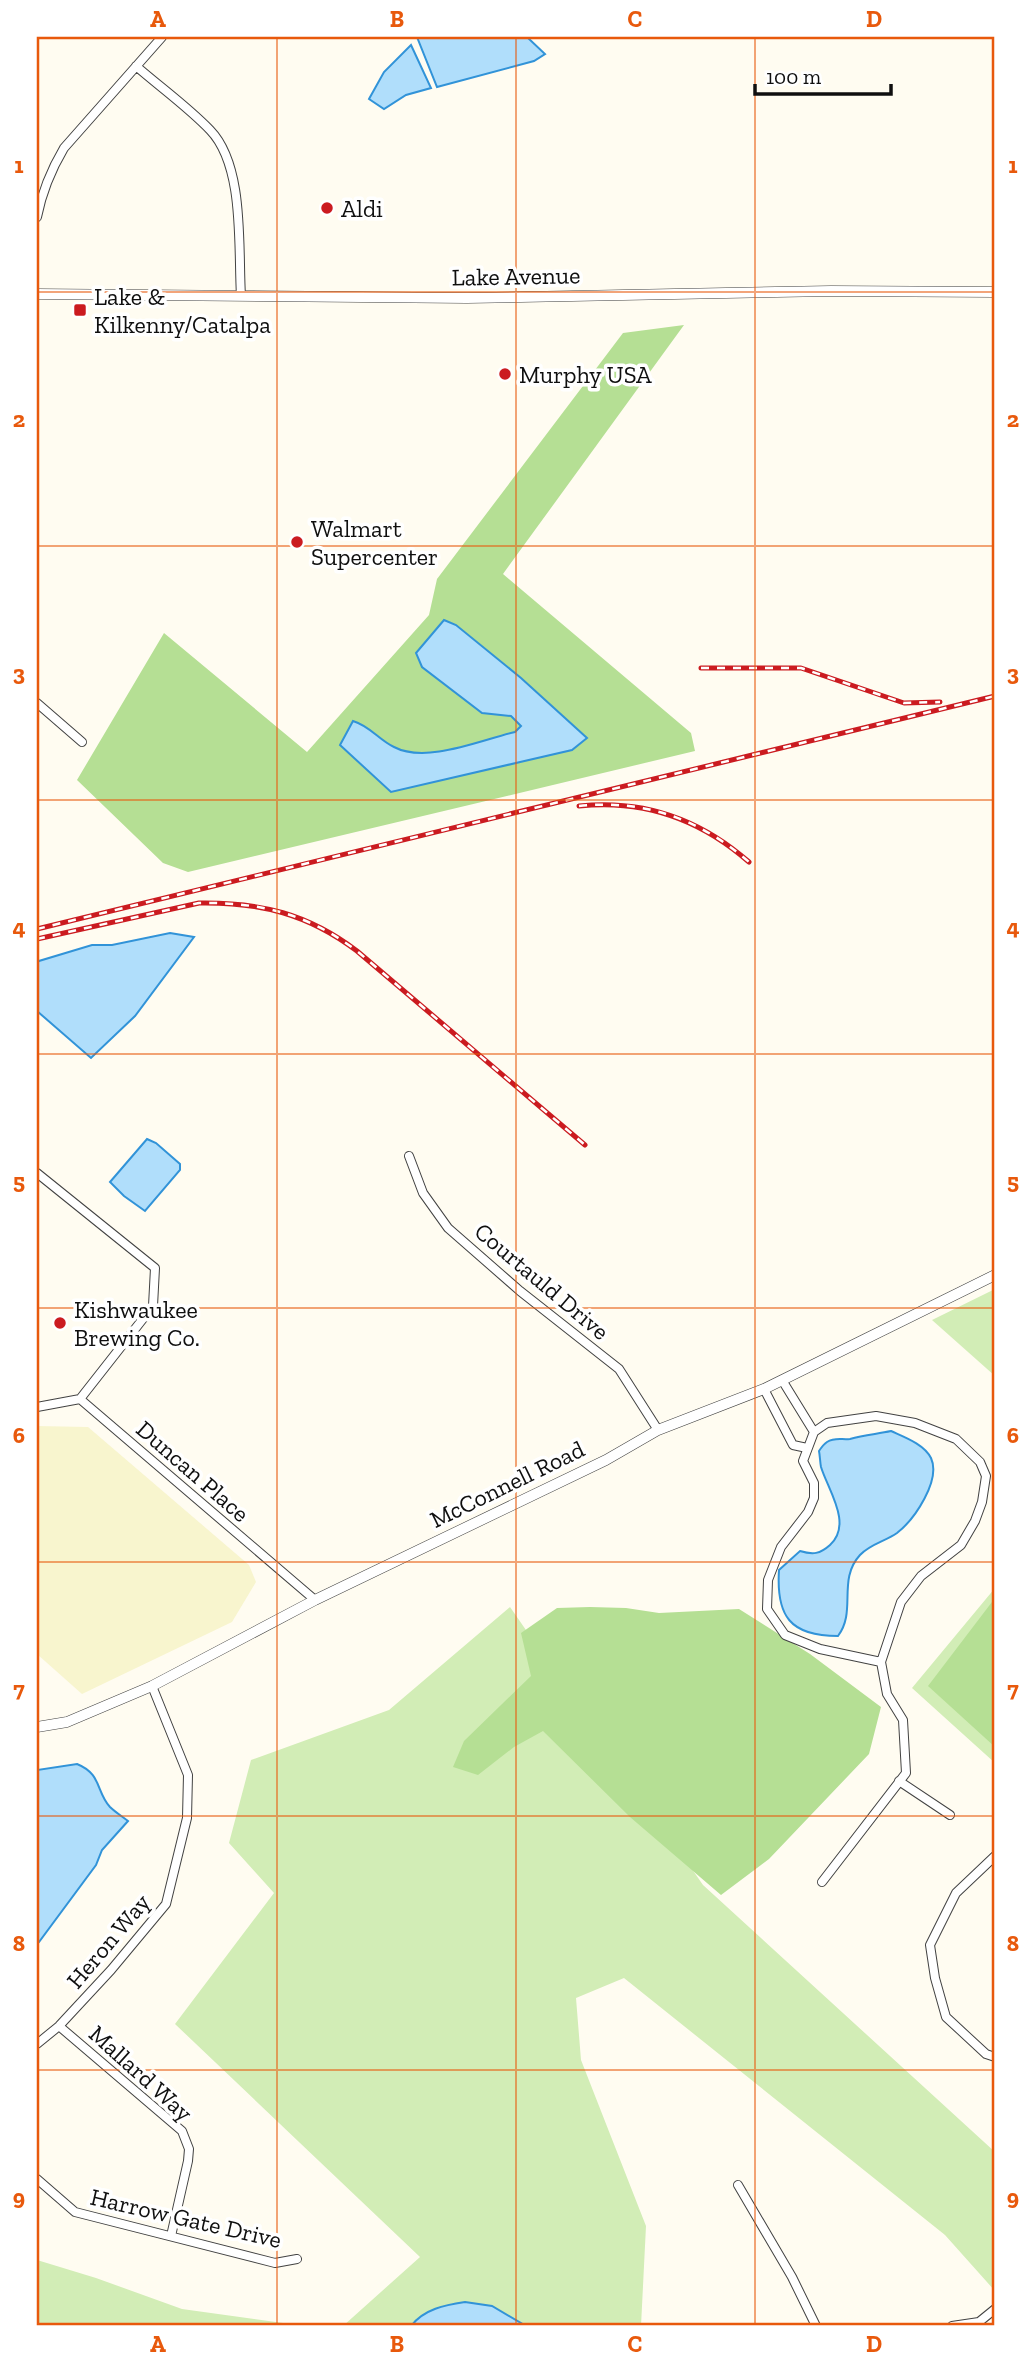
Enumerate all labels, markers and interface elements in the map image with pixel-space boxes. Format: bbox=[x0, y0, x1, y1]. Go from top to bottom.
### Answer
text: A bbox=[150, 5, 166, 33]
text: B bbox=[390, 5, 404, 33]
text: C bbox=[628, 5, 642, 33]
text: D bbox=[866, 5, 882, 33]
scale bar bbox=[755, 52, 892, 96]
text: 100 m bbox=[766, 64, 821, 89]
text: 1 bbox=[14, 151, 24, 179]
text: 1 bbox=[1008, 151, 1018, 179]
place label: Aldi bbox=[341, 194, 383, 223]
marker: Aldi bbox=[319, 200, 335, 216]
street label: Lake Avenue bbox=[451, 260, 581, 292]
place label: Lake & Kilkenny/Catalpa bbox=[94, 282, 271, 339]
marker: Lake & Kilkenny/Catalpa bbox=[72, 302, 88, 318]
place label: Murphy USA bbox=[519, 360, 652, 389]
marker: Murphy USA bbox=[497, 366, 513, 382]
text: 2 bbox=[13, 405, 25, 433]
text: 2 bbox=[1007, 405, 1019, 433]
place label: Walmart Supercenter bbox=[311, 514, 438, 571]
marker: Walmart Supercenter bbox=[289, 534, 305, 550]
text: 3 bbox=[13, 659, 25, 687]
text: 3 bbox=[1007, 659, 1019, 687]
text: 4 bbox=[12, 913, 26, 941]
text: 4 bbox=[1006, 913, 1020, 941]
text: 5 bbox=[13, 1167, 25, 1195]
text: 5 bbox=[1007, 1167, 1019, 1195]
street label: Courtauld Drive bbox=[469, 1216, 615, 1346]
place label: Kishwaukee Brewing Co. bbox=[74, 1295, 200, 1352]
marker: Kishwaukee Brewing Co. bbox=[52, 1315, 68, 1331]
street label: Duncan Place bbox=[131, 1414, 255, 1528]
text: 6 bbox=[13, 1421, 25, 1449]
text: 6 bbox=[1007, 1421, 1019, 1449]
street label: McConnell Road bbox=[425, 1434, 589, 1534]
text: 7 bbox=[13, 1675, 25, 1703]
text: 7 bbox=[1007, 1675, 1019, 1703]
street label: Heron Way bbox=[60, 1887, 156, 1994]
text: 8 bbox=[13, 1929, 25, 1957]
text: 8 bbox=[1007, 1929, 1019, 1957]
street label: Mallard Way bbox=[83, 2019, 199, 2128]
street label: Harrow Gate Drive bbox=[88, 2182, 284, 2254]
text: 9 bbox=[13, 2183, 25, 2211]
text: 9 bbox=[1007, 2183, 1019, 2211]
text: A bbox=[150, 2330, 166, 2358]
text: B bbox=[390, 2330, 404, 2358]
text: C bbox=[628, 2330, 642, 2358]
text: D bbox=[866, 2330, 882, 2358]

